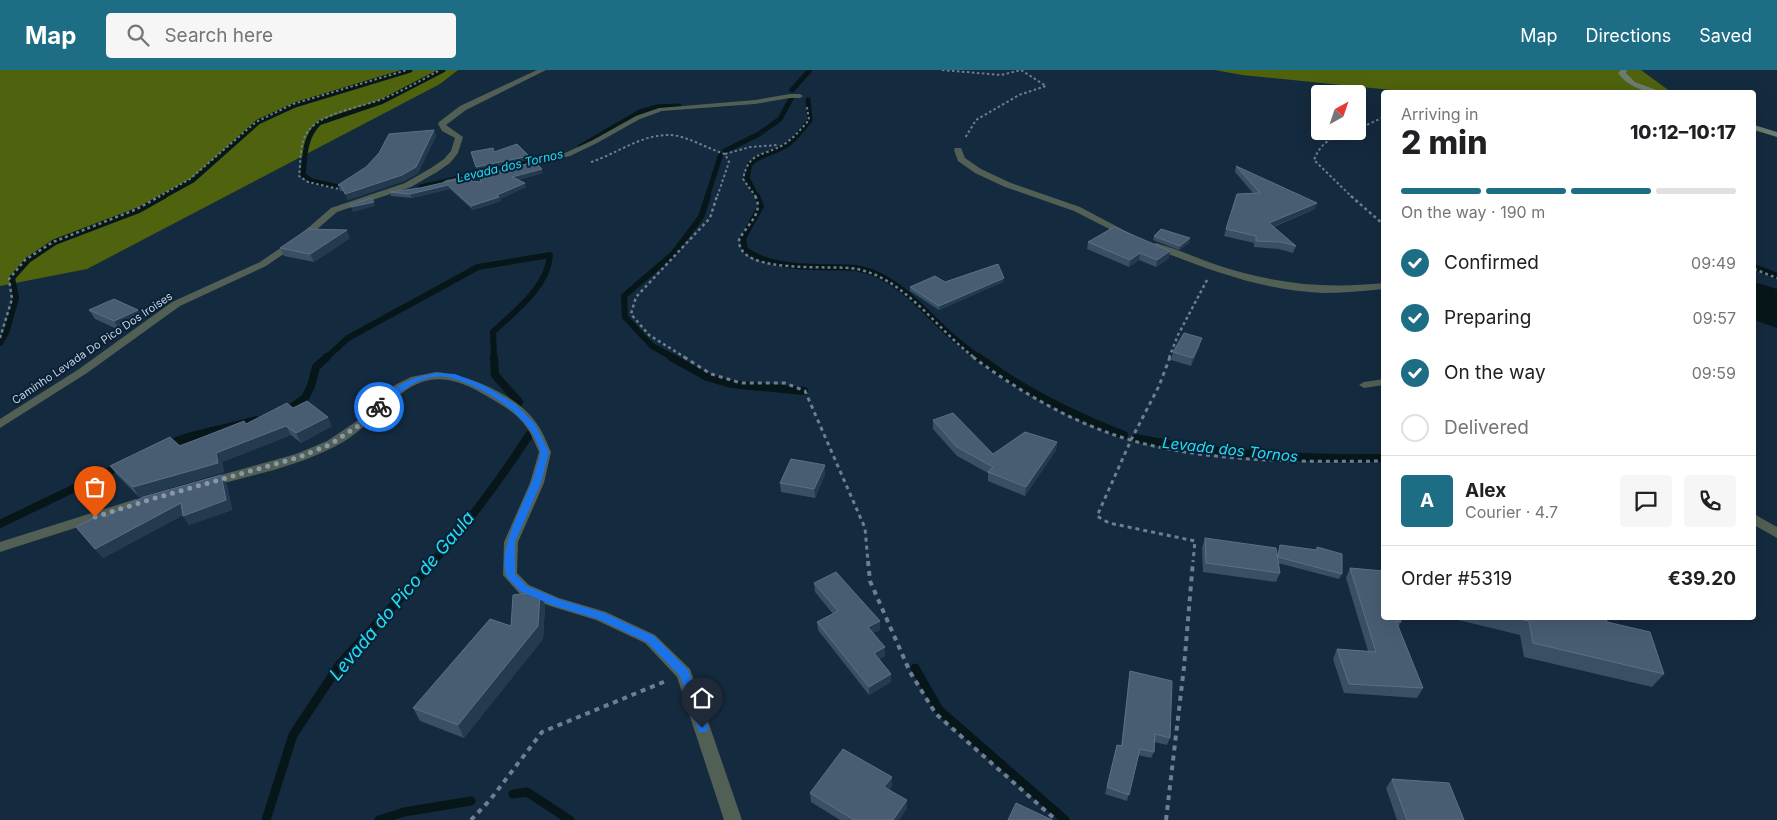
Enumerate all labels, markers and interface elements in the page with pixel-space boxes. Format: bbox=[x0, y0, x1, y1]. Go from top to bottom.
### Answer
search box bbox=[106, 13, 456, 58]
text: Map bbox=[25, 21, 76, 50]
icon: search bbox=[124, 21, 152, 49]
text: Search here bbox=[164, 24, 273, 47]
text: Map bbox=[1520, 25, 1558, 46]
text: Directions bbox=[1586, 25, 1671, 46]
text: Saved bbox=[1699, 25, 1752, 46]
north arrow bbox=[1311, 85, 1366, 140]
map controls bbox=[1311, 85, 1366, 140]
text: Arriving in bbox=[1401, 104, 1478, 124]
text: 10:12–10:17 bbox=[1630, 121, 1736, 144]
text: 2 min bbox=[1401, 123, 1487, 162]
water label: Levada dos Tornos bbox=[455, 146, 565, 185]
text: On the way · 190 m bbox=[1401, 202, 1545, 222]
icon: check bbox=[1401, 249, 1429, 277]
text: Confirmed bbox=[1444, 251, 1539, 274]
text: 09:49 bbox=[1691, 253, 1736, 273]
street label: Caminho Levada Do Pico Dos Iroises bbox=[9, 289, 175, 407]
icon: check bbox=[1401, 304, 1429, 332]
text: Preparing bbox=[1444, 306, 1531, 329]
text: 09:57 bbox=[1693, 308, 1736, 328]
icon: check bbox=[1401, 359, 1429, 387]
text: On the way bbox=[1444, 361, 1546, 384]
text: 09:59 bbox=[1692, 363, 1736, 383]
courier bbox=[354, 382, 404, 432]
icon: bike bbox=[365, 393, 393, 421]
text: Delivered bbox=[1444, 416, 1529, 439]
water label: Levada dos Tornos bbox=[1161, 433, 1299, 466]
pin bbox=[74, 466, 116, 517]
icon: bag bbox=[81, 473, 109, 501]
button: chat bbox=[1620, 475, 1672, 527]
button: phone bbox=[1684, 475, 1736, 527]
text: Alex bbox=[1465, 479, 1506, 502]
text: A bbox=[1420, 489, 1434, 512]
text: Courier · 4.7 bbox=[1465, 502, 1558, 522]
water label: Levada do Pico de Gaula bbox=[325, 507, 478, 684]
text: Order #5319 bbox=[1401, 567, 1512, 590]
text: €39.20 bbox=[1668, 567, 1736, 590]
pin bbox=[681, 677, 723, 728]
icon: home bbox=[688, 684, 716, 712]

